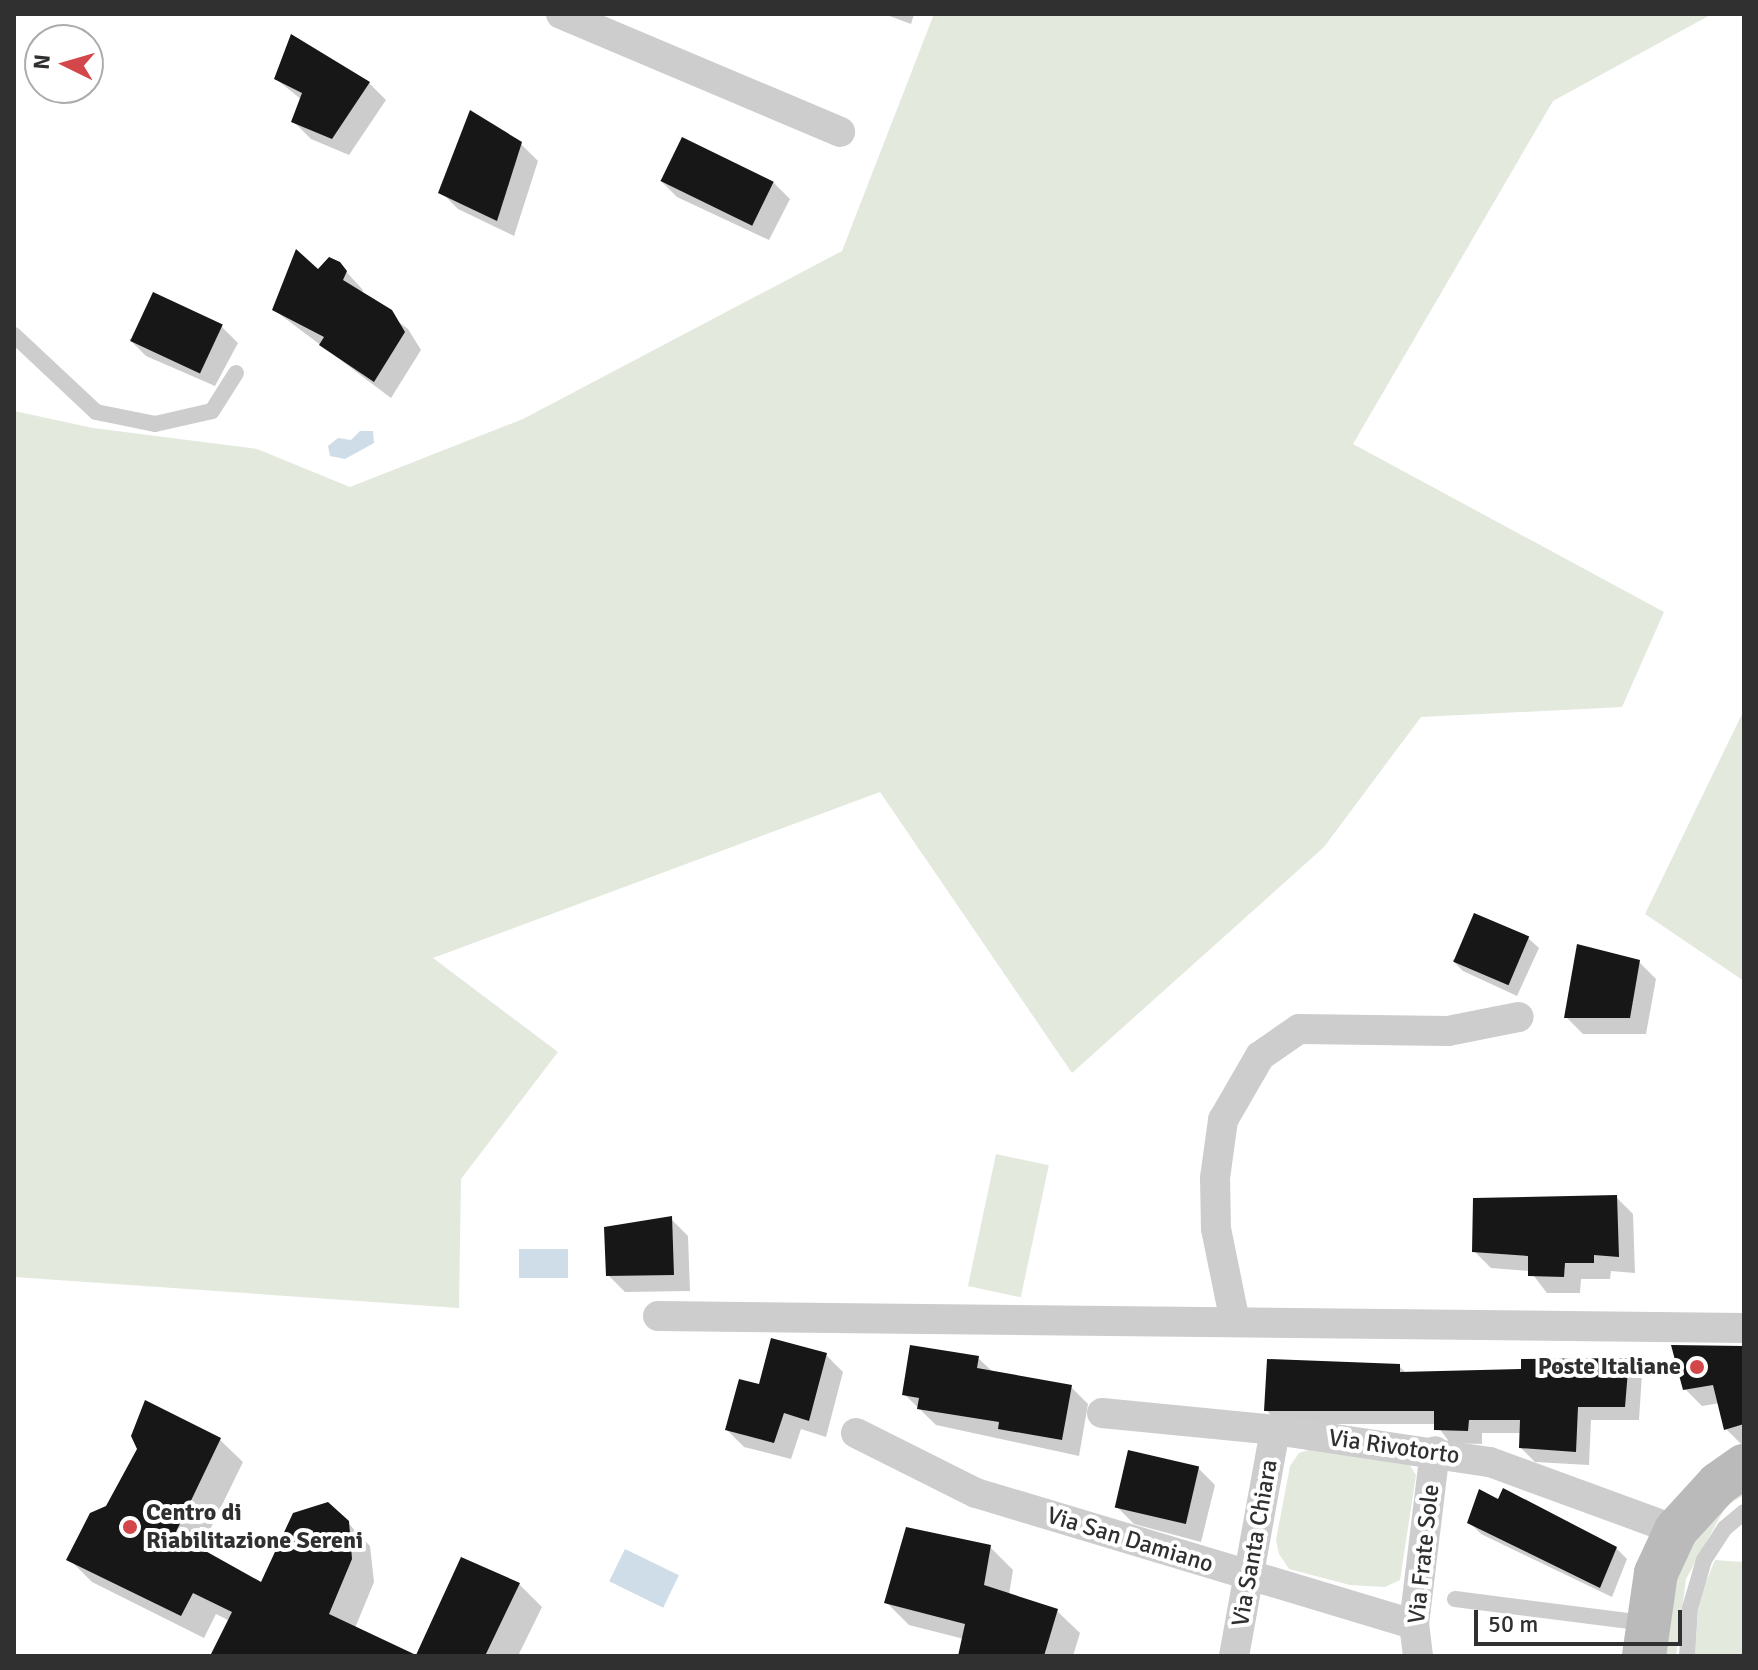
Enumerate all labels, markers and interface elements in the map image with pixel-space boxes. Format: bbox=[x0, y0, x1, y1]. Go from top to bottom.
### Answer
north arrow bbox=[24, 24, 104, 104]
text: N bbox=[27, 53, 56, 71]
place label: Poste Italiane bbox=[1538, 1353, 1681, 1381]
marker: Poste Italiane bbox=[1688, 1358, 1706, 1376]
street label: Via Rivotorto bbox=[1327, 1424, 1461, 1470]
street label: Via Santa Chiara bbox=[1226, 1457, 1284, 1629]
street label: Via Frate Sole bbox=[1402, 1483, 1446, 1625]
place label: Centro di Riabilitazione Sereni bbox=[146, 1499, 363, 1555]
street label: Via San Damiano bbox=[1043, 1501, 1217, 1579]
marker: Centro di Riabilitazione Sereni bbox=[121, 1518, 139, 1536]
scale bar bbox=[1478, 1594, 1686, 1644]
text: 50 m bbox=[1488, 1609, 1538, 1639]

